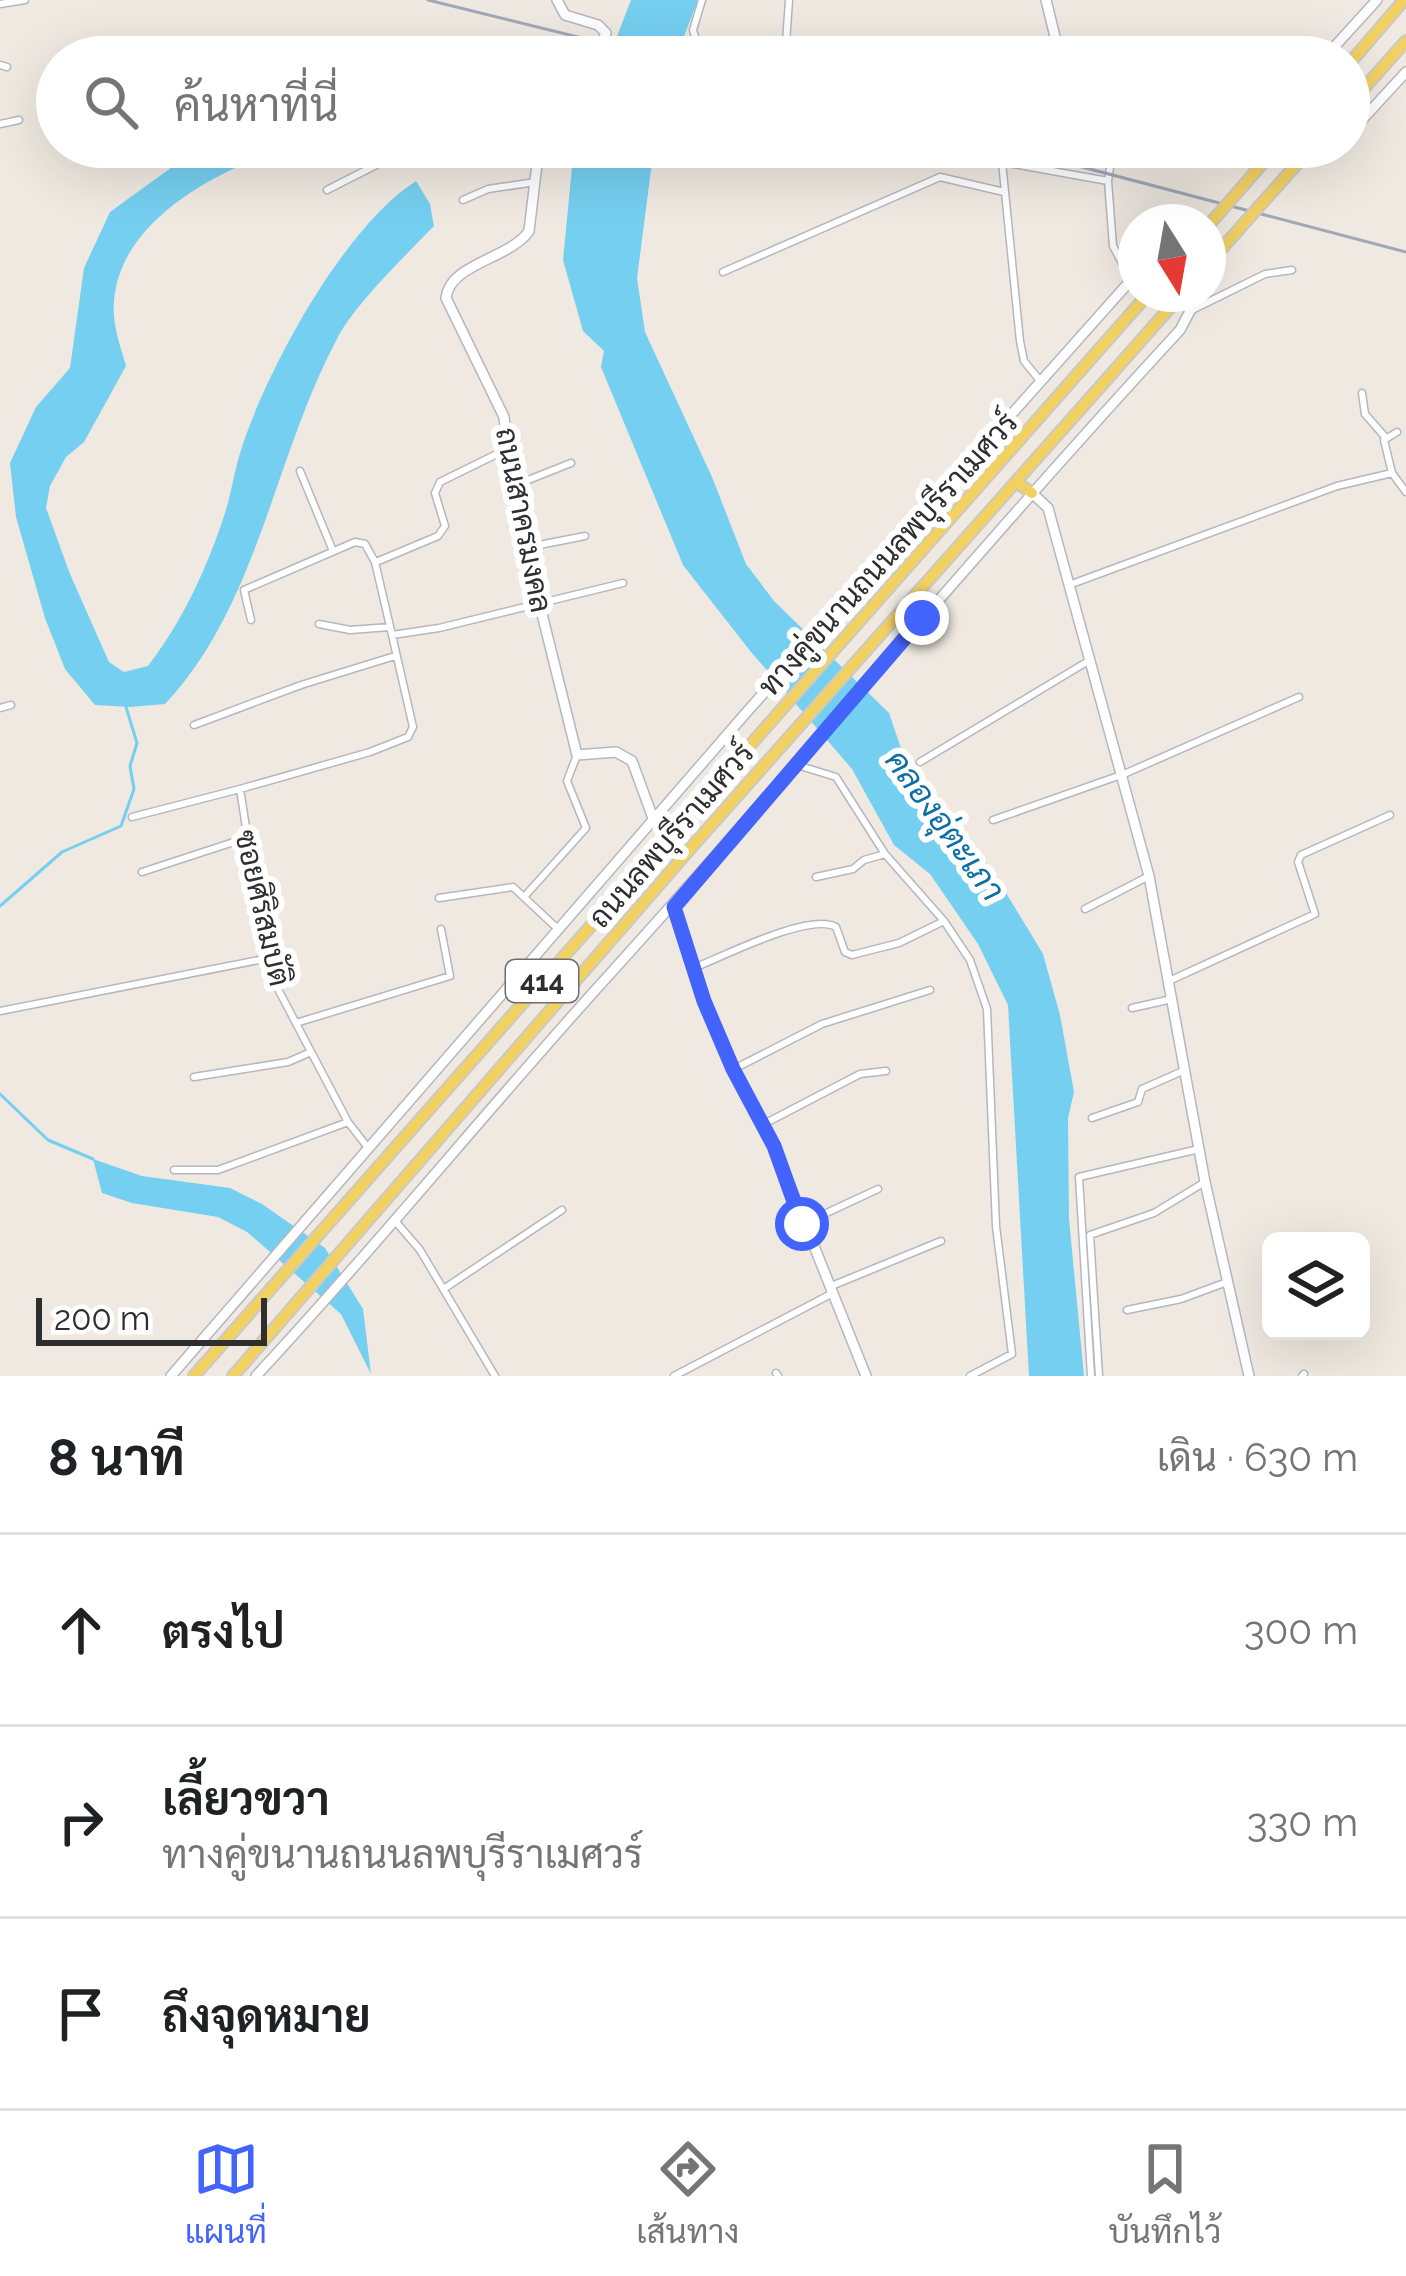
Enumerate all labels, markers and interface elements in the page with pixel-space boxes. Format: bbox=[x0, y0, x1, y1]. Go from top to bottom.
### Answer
search box bbox=[36, 36, 1370, 168]
icon: search bbox=[78, 69, 144, 135]
text: ค้นหาที่นี่ bbox=[174, 79, 338, 132]
north arrow bbox=[1118, 204, 1226, 312]
street label: ทางคู่ขนานถนนลพบุรีราเมศวร์ bbox=[750, 404, 1028, 706]
street label: ถนนสาครมงคล bbox=[489, 425, 559, 615]
route end bbox=[895, 591, 949, 645]
street label: ถนนลพบุรีราเมศวร์ bbox=[580, 734, 764, 937]
water label: คลองอุ่ตะเภา bbox=[875, 742, 1013, 910]
street label: ซอยศิริสมบัติ bbox=[228, 826, 299, 990]
road number: 414 bbox=[506, 960, 578, 1002]
route start bbox=[775, 1197, 829, 1251]
map controls bbox=[1262, 1232, 1370, 1340]
button: layers bbox=[1262, 1232, 1370, 1340]
scale bar bbox=[36, 1292, 267, 1345]
text: 200 m bbox=[54, 1299, 150, 1338]
text: 8 นาที bbox=[48, 1427, 185, 1487]
text: เดิน · 630 m bbox=[1157, 1434, 1358, 1480]
icon: ahead bbox=[48, 1597, 114, 1663]
text: ตรงไป bbox=[162, 1606, 285, 1659]
text: 300 m bbox=[1244, 1607, 1358, 1653]
text: เลี้ยวขวา bbox=[162, 1773, 330, 1826]
icon: right bbox=[48, 1789, 114, 1855]
text: 330 m bbox=[1247, 1799, 1358, 1845]
text: ทางคู่ขนานถนนลพบุรีราเมศวร์ bbox=[162, 1831, 643, 1877]
icon: arrive bbox=[48, 1981, 114, 2047]
text: ถึงจุดหมาย bbox=[162, 1990, 371, 2043]
tab: แผนที่ bbox=[185, 2136, 267, 2251]
tab: เส้นทาง bbox=[636, 2136, 739, 2251]
tab: บันทึกไว้ bbox=[1109, 2136, 1221, 2251]

